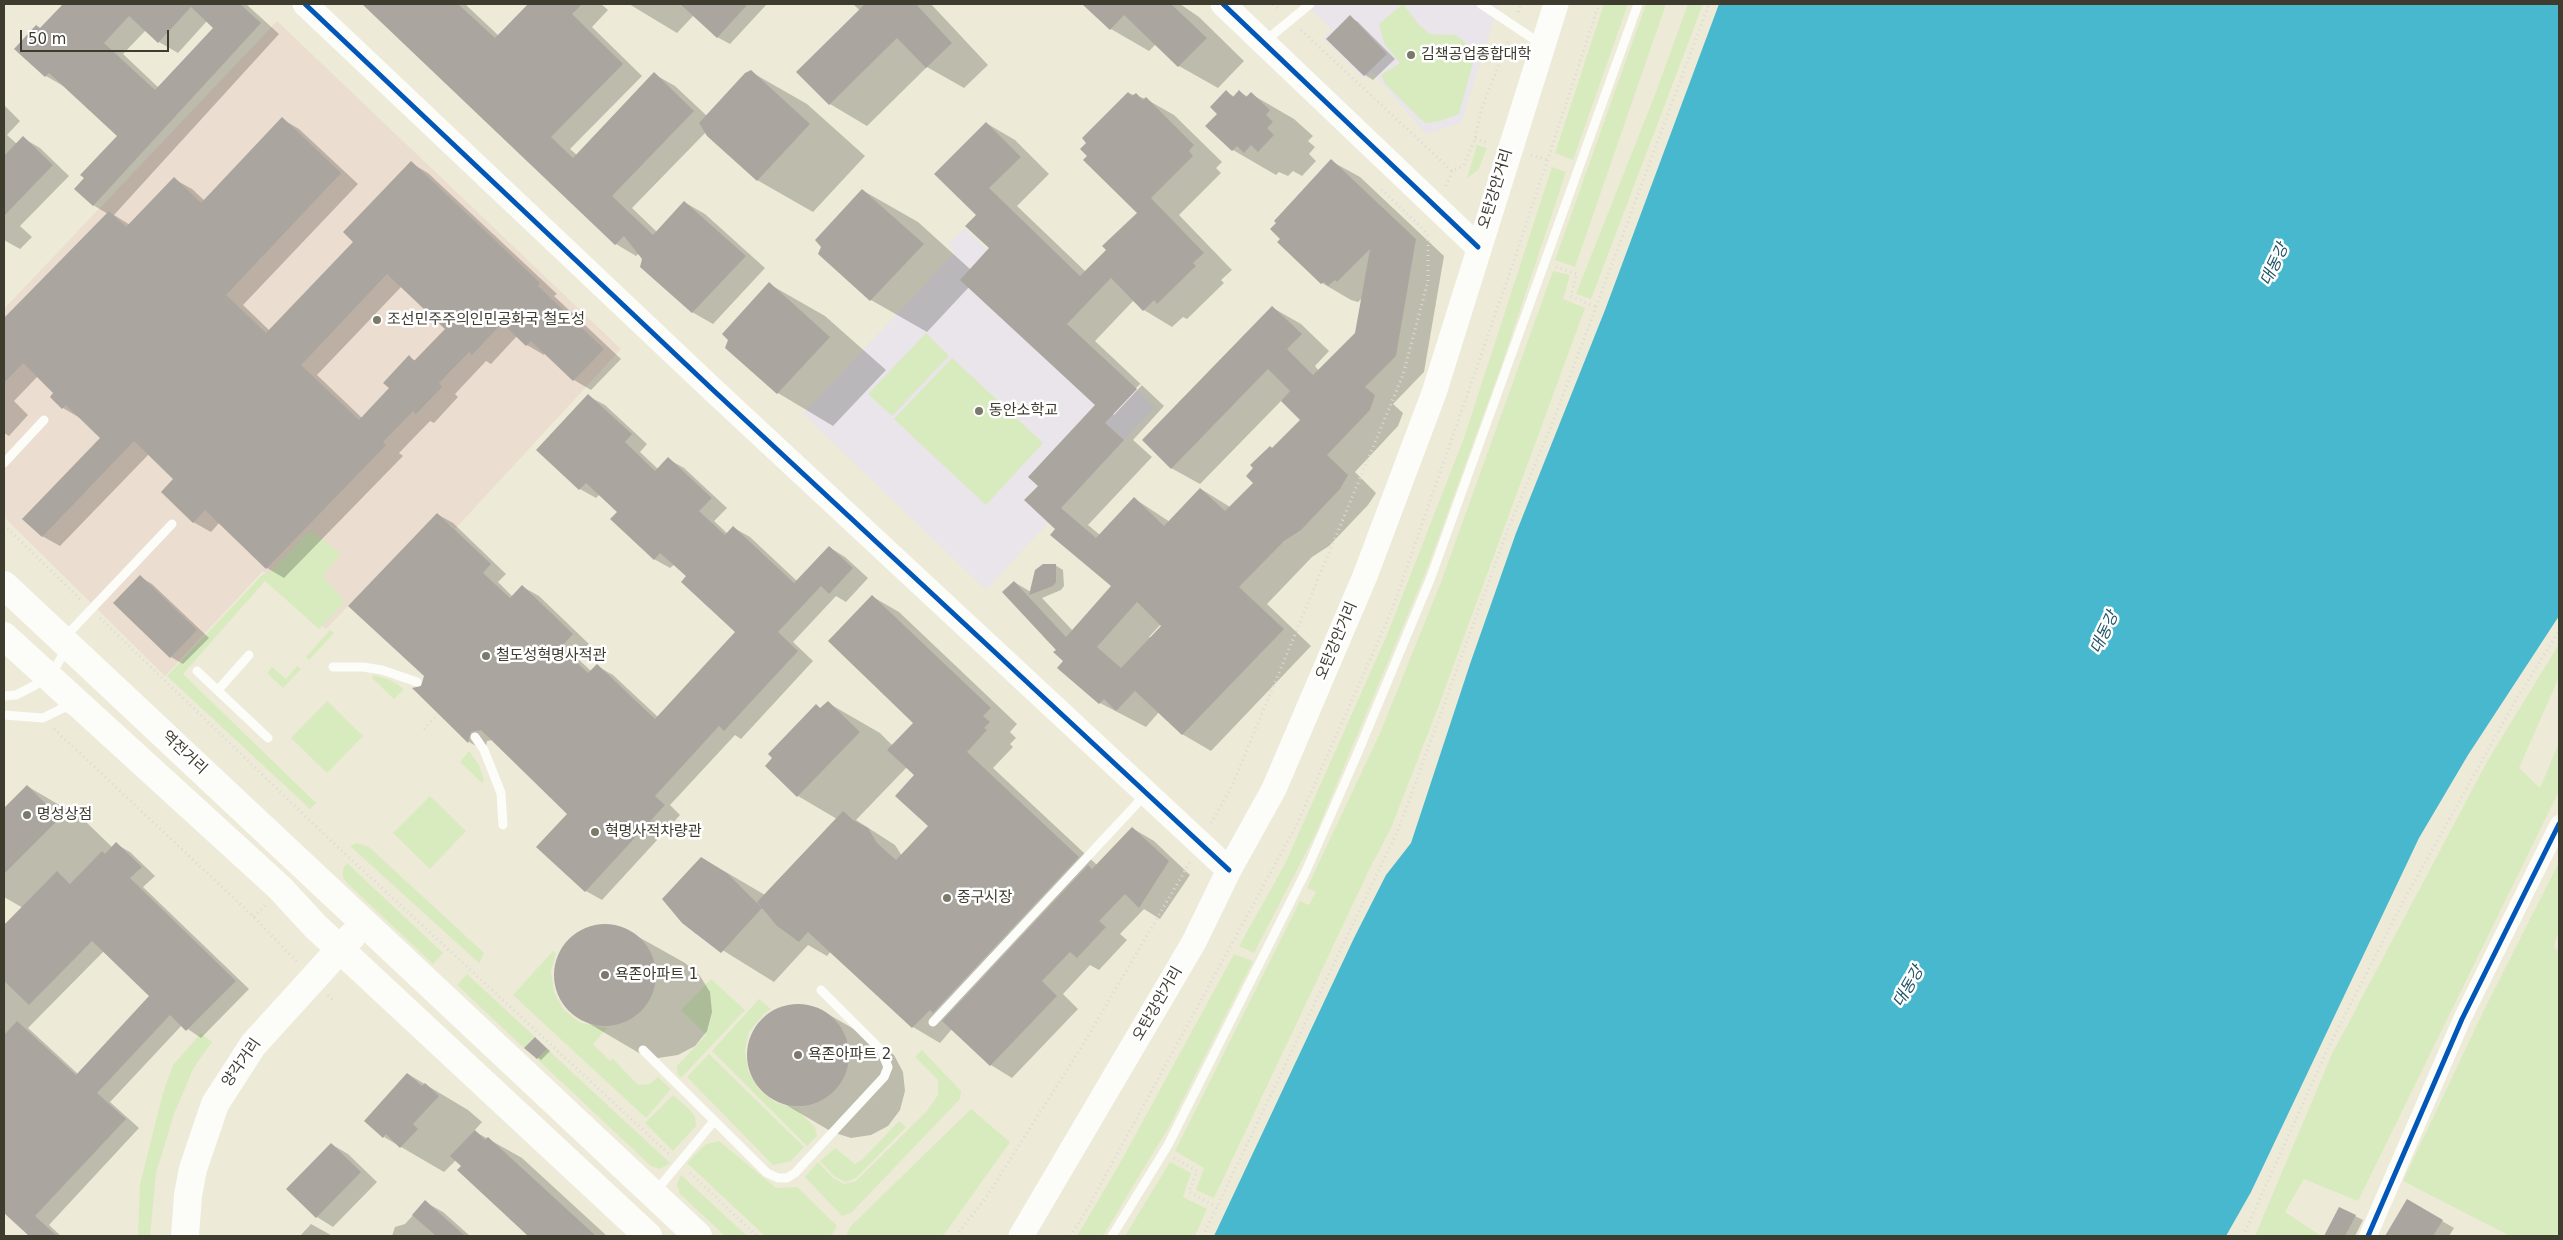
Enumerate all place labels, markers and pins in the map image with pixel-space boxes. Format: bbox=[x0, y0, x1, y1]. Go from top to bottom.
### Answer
place label: 김책공업종합대학 bbox=[1421, 46, 1531, 64]
marker: 김책공업종합대학 bbox=[1405, 49, 1417, 61]
place label: 조선민주주의인민공화국 철도성 bbox=[387, 311, 585, 329]
marker: 조선민주주의인민공화국 철도성 bbox=[371, 314, 383, 326]
place label: 동안소학교 bbox=[989, 402, 1058, 420]
marker: 동안소학교 bbox=[973, 405, 985, 417]
place label: 철도성혁명사적관 bbox=[496, 647, 606, 665]
marker: 철도성혁명사적관 bbox=[480, 650, 492, 662]
place label: 명성상점 bbox=[37, 806, 92, 824]
marker: 명성상점 bbox=[21, 809, 33, 821]
place label: 혁명사적차량관 bbox=[605, 823, 702, 841]
marker: 혁명사적차량관 bbox=[589, 826, 601, 838]
place label: 중구시장 bbox=[957, 889, 1012, 907]
marker: 중구시장 bbox=[941, 892, 953, 904]
place label: 욕존아파트 1 bbox=[615, 966, 698, 984]
marker: 욕존아파트 1 bbox=[599, 969, 611, 981]
place label: 욕존아파트 2 bbox=[808, 1046, 891, 1064]
marker: 욕존아파트 2 bbox=[792, 1049, 804, 1061]

